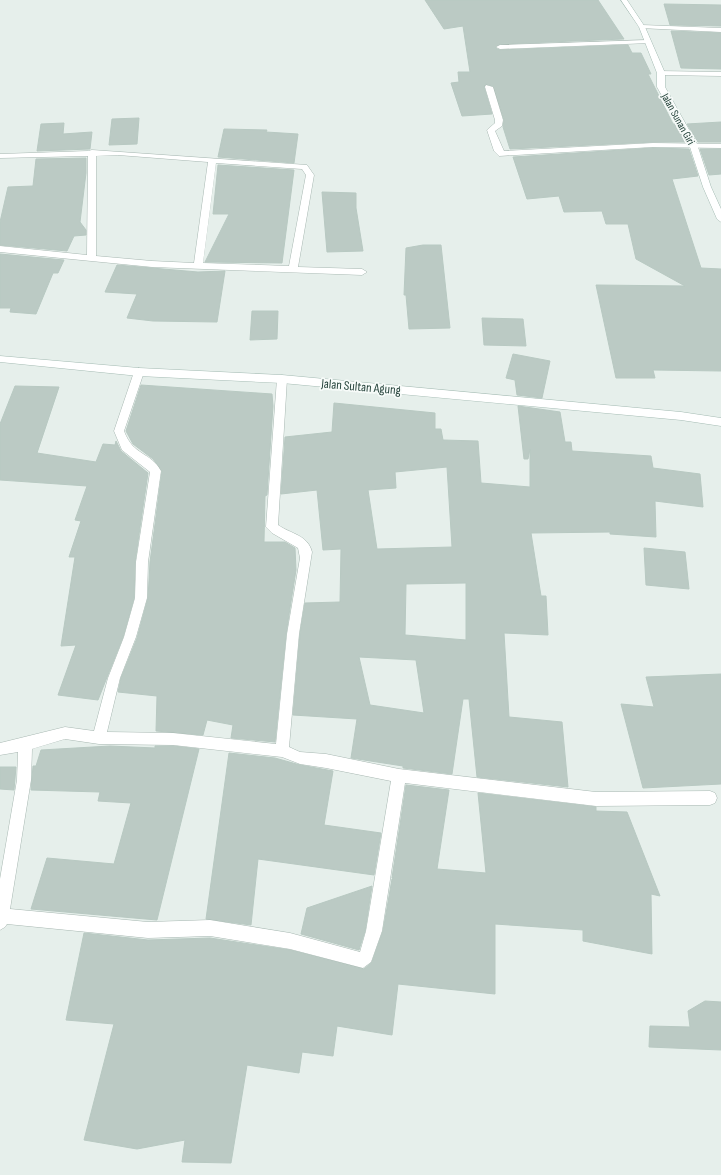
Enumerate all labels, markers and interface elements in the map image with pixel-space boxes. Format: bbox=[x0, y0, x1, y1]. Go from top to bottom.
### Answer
street label: Jalan Sunan Giri bbox=[658, 90, 697, 147]
street label: Jalan Sultan Agung bbox=[320, 375, 401, 398]

